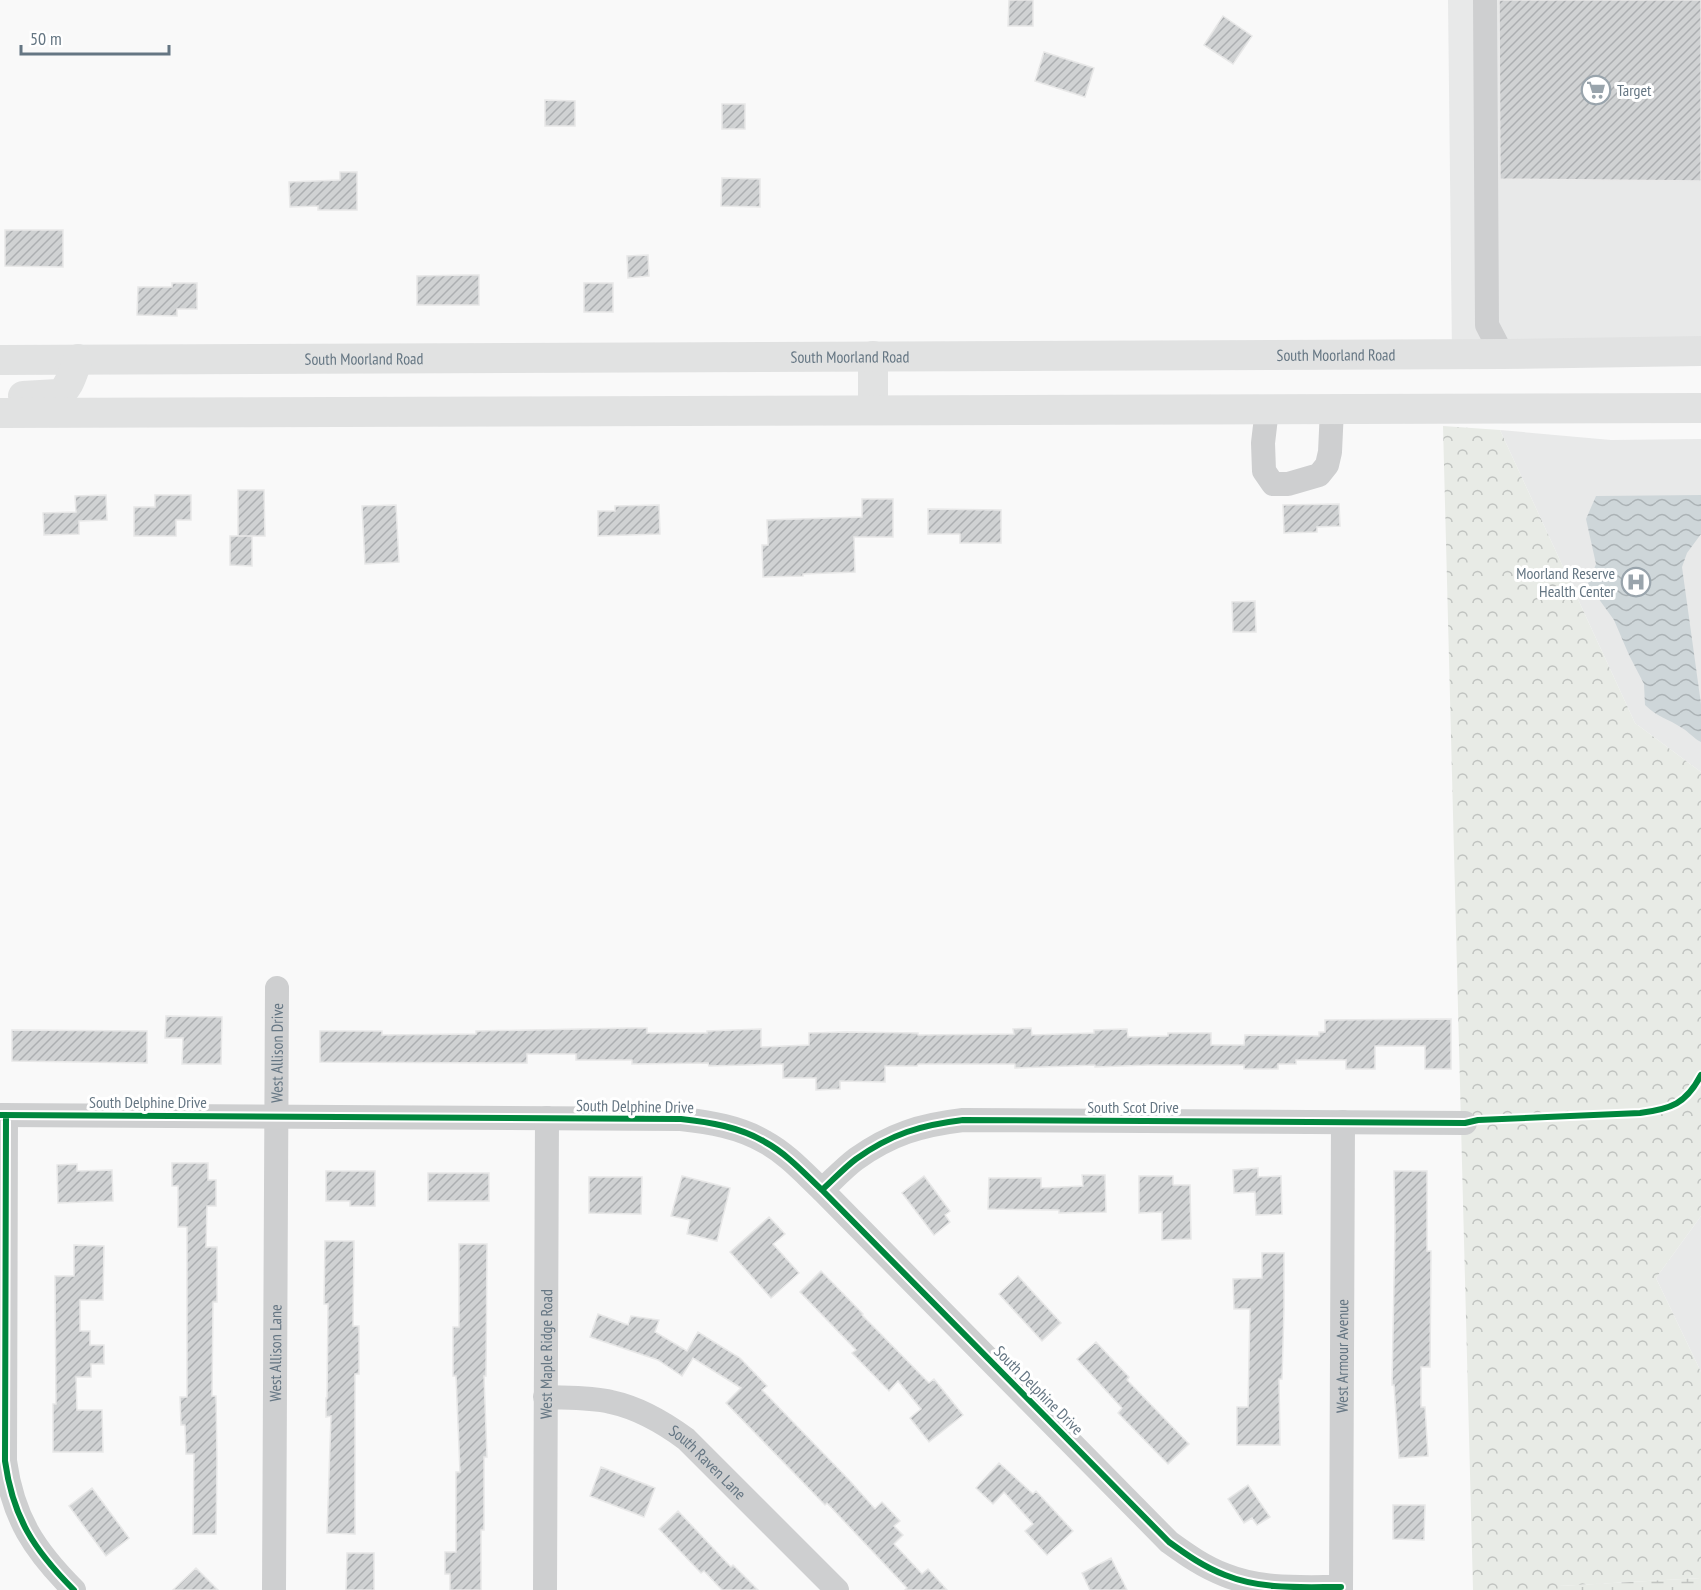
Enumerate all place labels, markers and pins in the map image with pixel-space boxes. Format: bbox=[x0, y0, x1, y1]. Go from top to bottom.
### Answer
supermarket icon: Target bbox=[1580, 74, 1612, 106]
place label: Target bbox=[1617, 80, 1652, 100]
place label: Moorland Reserve Health Center bbox=[1516, 563, 1616, 601]
hospital icon: Moorland Reserve Health Center bbox=[1620, 566, 1652, 598]

